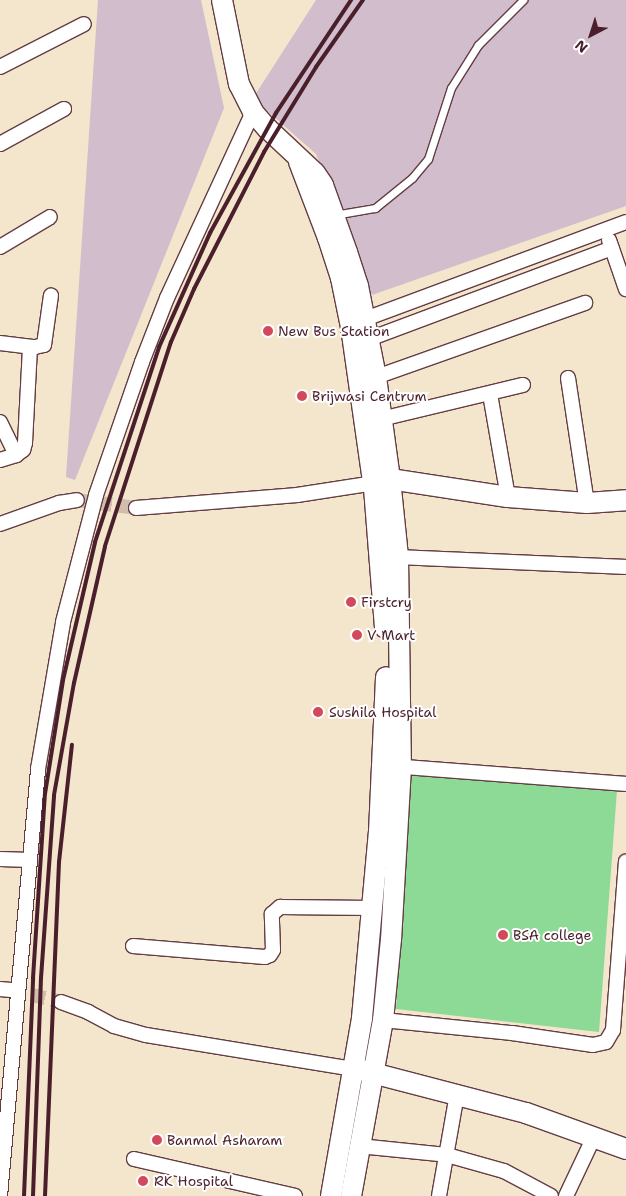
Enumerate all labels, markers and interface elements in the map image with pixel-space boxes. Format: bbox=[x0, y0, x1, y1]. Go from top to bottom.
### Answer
north arrow bbox=[566, 10, 616, 60]
text: N bbox=[571, 36, 591, 57]
place label: New Bus Station bbox=[278, 323, 390, 339]
marker: New Bus Station bbox=[262, 325, 274, 337]
place label: Brijwasi Centrum bbox=[312, 388, 427, 404]
marker: Brijwasi Centrum bbox=[296, 390, 308, 402]
place label: Firstcry bbox=[361, 594, 412, 610]
marker: Firstcry bbox=[345, 596, 357, 608]
place label: V Mart bbox=[367, 627, 415, 643]
marker: V Mart bbox=[351, 629, 363, 641]
place label: Sushila Hospital bbox=[329, 704, 437, 720]
marker: Sushila Hospital bbox=[311, 705, 325, 719]
place label: BSA college bbox=[513, 927, 591, 943]
marker: BSA college bbox=[497, 929, 509, 941]
place label: Banmal Asharam bbox=[167, 1132, 282, 1148]
marker: Banmal Asharam bbox=[151, 1134, 163, 1146]
place label: RK Hospital bbox=[154, 1173, 233, 1189]
marker: RK Hospital bbox=[136, 1174, 150, 1188]

